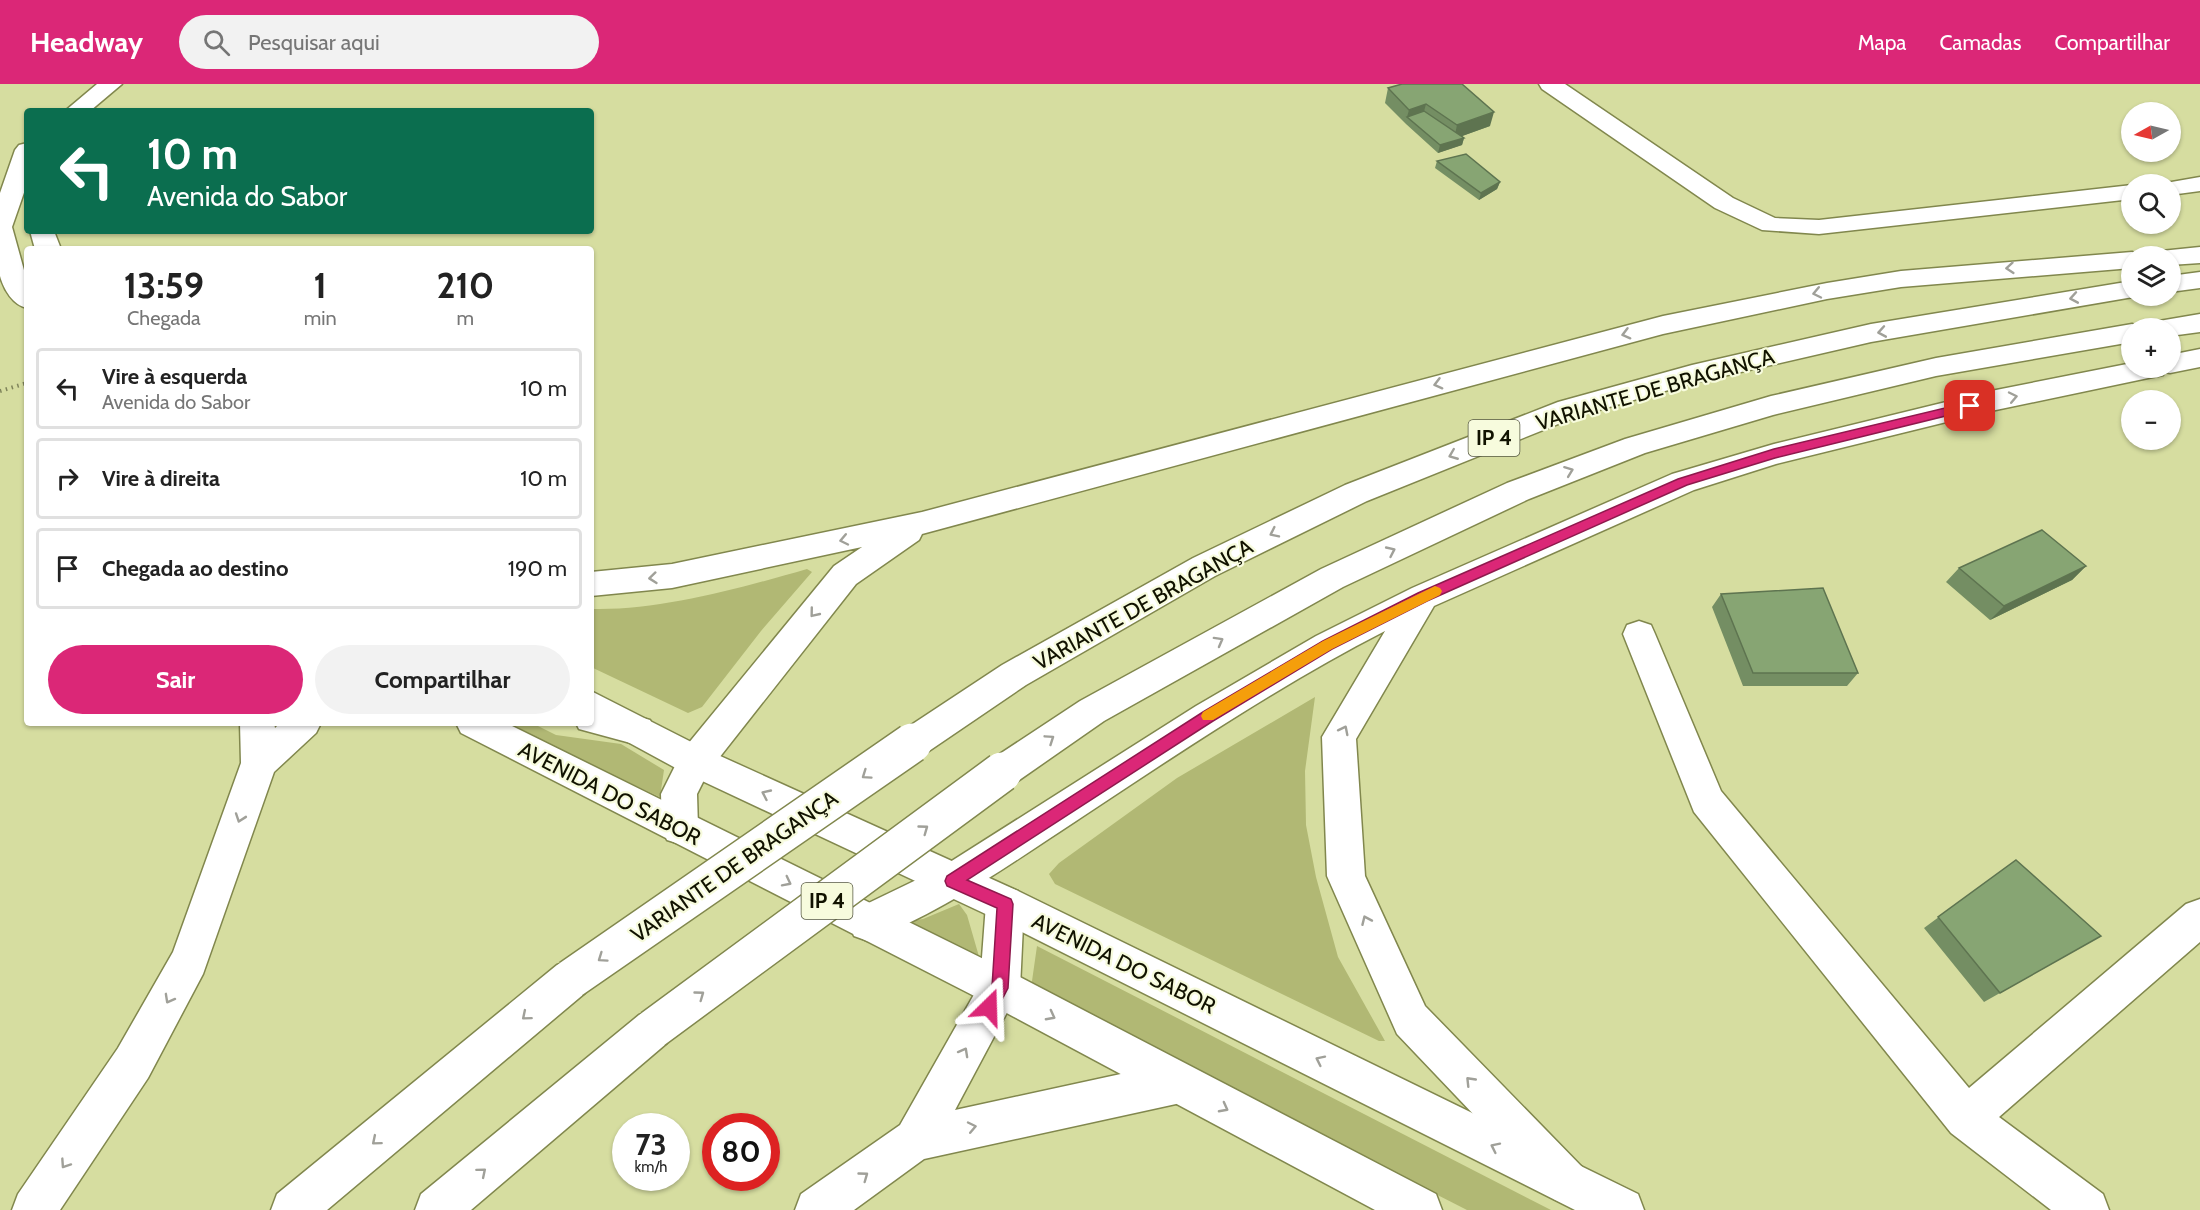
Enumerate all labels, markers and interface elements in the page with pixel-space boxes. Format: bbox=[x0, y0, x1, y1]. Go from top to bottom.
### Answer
search box bbox=[179, 15, 599, 69]
text: Headway bbox=[30, 25, 143, 59]
icon: search bbox=[200, 26, 233, 59]
text: Pesquisar aqui bbox=[248, 29, 380, 56]
text: Mapa bbox=[1858, 30, 1906, 55]
text: Camadas bbox=[1939, 30, 2021, 55]
text: Compartilhar bbox=[2054, 30, 2170, 55]
north arrow bbox=[2121, 102, 2181, 162]
map controls bbox=[2121, 102, 2181, 450]
text: 10 m bbox=[147, 128, 238, 180]
icon: left bbox=[48, 132, 126, 210]
button: search bbox=[2121, 174, 2181, 234]
text: Avenida do Sabor bbox=[147, 180, 347, 213]
button: layers bbox=[2121, 246, 2181, 306]
one-way arrow bbox=[2006, 261, 2015, 274]
text: 13:59 bbox=[124, 263, 204, 307]
text: 1 bbox=[314, 263, 327, 307]
text: 210 bbox=[436, 263, 494, 307]
one-way arrow bbox=[1812, 286, 1822, 299]
one-way arrow bbox=[2069, 291, 2078, 303]
text: Chegada bbox=[127, 306, 201, 330]
text: min bbox=[304, 306, 337, 330]
text: m bbox=[457, 306, 474, 330]
button: + bbox=[2121, 318, 2181, 378]
one-way arrow bbox=[1877, 325, 1886, 337]
one-way arrow bbox=[1622, 327, 1632, 340]
street label: VARIANTE DE BRAGANÇA bbox=[1533, 342, 1778, 436]
text: Vire à esquerda bbox=[102, 363, 247, 390]
icon: left bbox=[51, 372, 84, 405]
text: 10 m bbox=[520, 375, 567, 402]
one-way arrow bbox=[1433, 376, 1443, 389]
pin bbox=[1944, 380, 1995, 431]
icon: arrive bbox=[1953, 389, 1986, 422]
text: Avenida do Sabor bbox=[102, 390, 250, 414]
button: − bbox=[2121, 390, 2181, 450]
one-way arrow bbox=[2008, 391, 2018, 404]
road number: IP 4 bbox=[1468, 420, 1520, 456]
one-way arrow bbox=[1448, 448, 1459, 460]
icon: right bbox=[51, 462, 84, 495]
text: Vire à direita bbox=[102, 465, 220, 492]
text: 10 m bbox=[520, 465, 567, 492]
one-way arrow bbox=[1564, 466, 1574, 479]
one-way arrow bbox=[1270, 525, 1281, 537]
one-way arrow bbox=[840, 532, 850, 545]
street label: VARIANTE DE BRAGANÇA bbox=[1029, 533, 1258, 676]
one-way arrow bbox=[1385, 546, 1396, 558]
icon: arrive bbox=[51, 552, 84, 585]
text: Chegada ao destino bbox=[102, 555, 288, 582]
text: 190 m bbox=[508, 555, 567, 582]
one-way arrow bbox=[649, 571, 658, 584]
one-way arrow bbox=[810, 607, 821, 618]
one-way arrow bbox=[1212, 637, 1223, 648]
button: Sair bbox=[48, 645, 303, 714]
button: Compartilhar bbox=[315, 645, 570, 714]
one-way arrow bbox=[1337, 726, 1348, 737]
one-way arrow bbox=[1043, 735, 1054, 746]
street label: AVENIDA DO SABOR bbox=[514, 736, 705, 851]
one-way arrow bbox=[861, 768, 872, 779]
street label: VARIANTE DE BRAGANÇA bbox=[626, 784, 843, 948]
one-way arrow bbox=[761, 789, 772, 801]
one-way arrow bbox=[234, 812, 247, 823]
one-way arrow bbox=[917, 825, 928, 836]
one-way arrow bbox=[781, 875, 792, 886]
road number: IP 4 bbox=[802, 883, 852, 919]
street label: AVENIDA DO SABOR bbox=[1028, 907, 1220, 1020]
one-way arrow bbox=[1361, 915, 1373, 926]
one-way arrow bbox=[597, 951, 608, 962]
position arrow bbox=[957, 975, 1021, 1039]
one-way arrow bbox=[693, 991, 704, 1002]
one-way arrow bbox=[165, 993, 176, 1003]
one-way arrow bbox=[522, 1009, 533, 1020]
one-way arrow bbox=[1045, 1009, 1056, 1020]
one-way arrow bbox=[957, 1048, 968, 1059]
one-way arrow bbox=[1315, 1056, 1326, 1067]
one-way arrow bbox=[1467, 1078, 1478, 1089]
one-way arrow bbox=[1217, 1100, 1228, 1112]
speed limit sign: 80 bbox=[702, 1113, 780, 1191]
one-way arrow bbox=[966, 1122, 976, 1135]
text: 73 bbox=[635, 1126, 667, 1163]
one-way arrow bbox=[372, 1134, 383, 1145]
one-way arrow bbox=[1490, 1142, 1501, 1154]
one-way arrow bbox=[61, 1157, 72, 1168]
text: km/h bbox=[635, 1158, 667, 1176]
one-way arrow bbox=[475, 1169, 486, 1180]
one-way arrow bbox=[858, 1172, 869, 1183]

